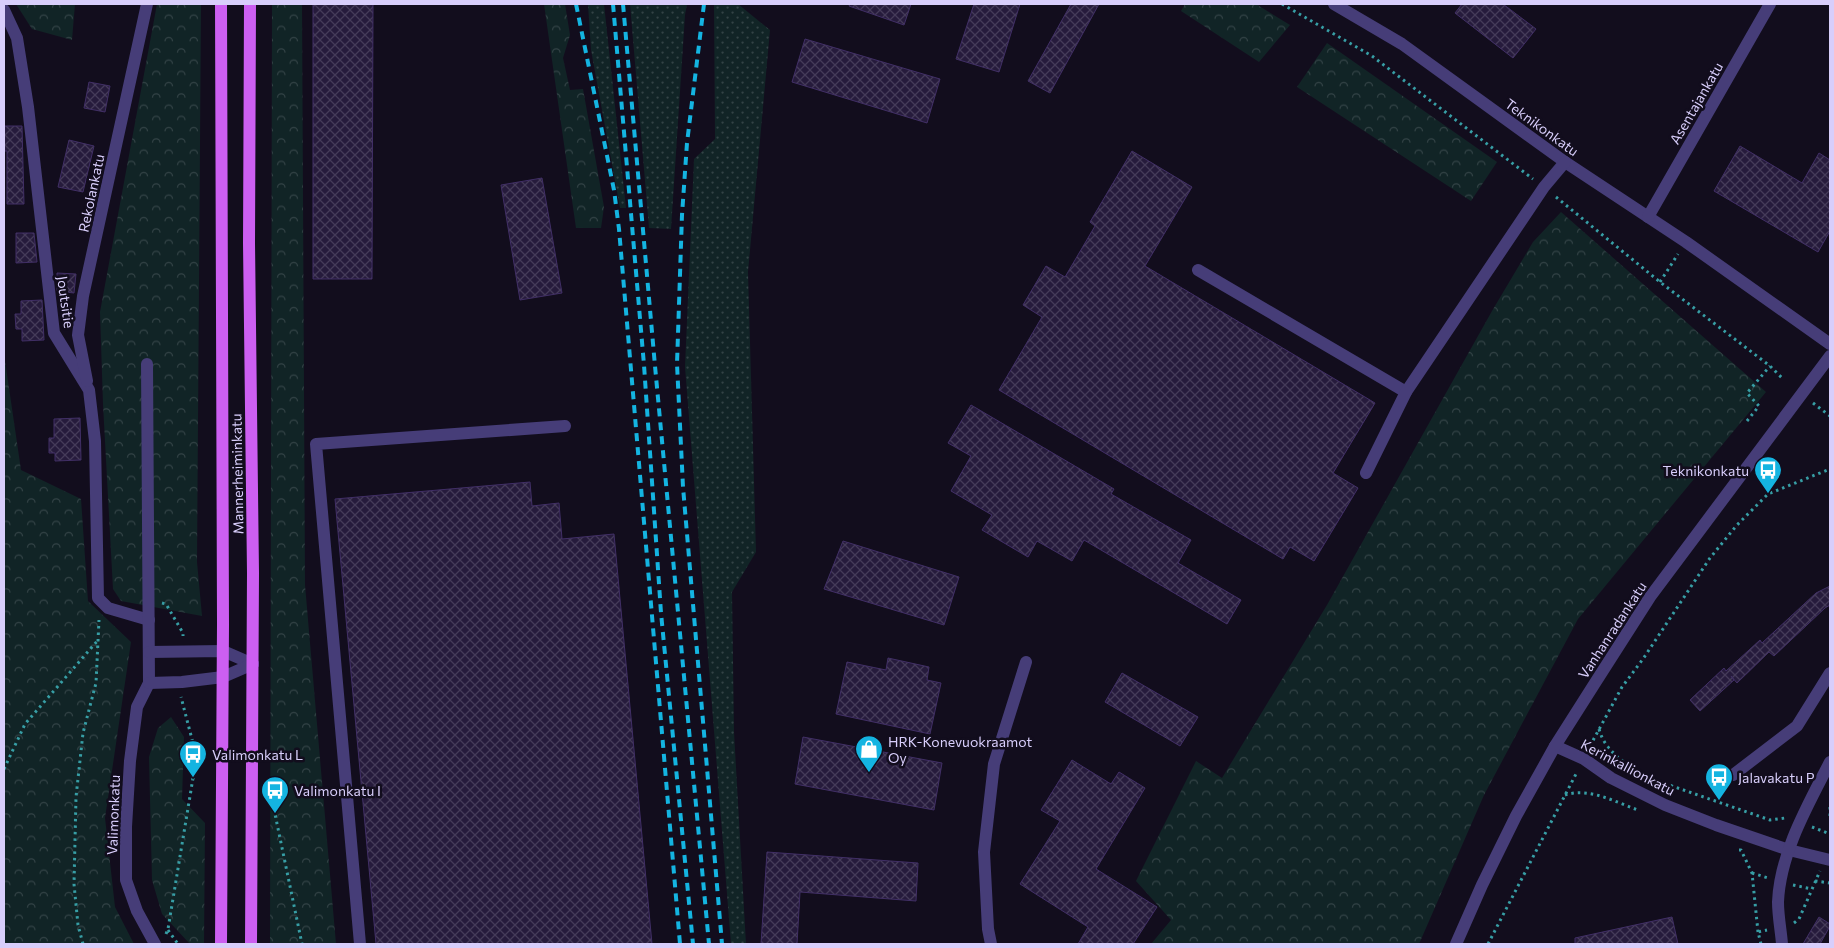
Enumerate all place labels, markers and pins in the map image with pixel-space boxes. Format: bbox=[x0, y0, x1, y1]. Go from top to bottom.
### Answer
bus stop icon: Teknikonkatu bbox=[1753, 455, 1783, 494]
place label: Teknikonkatu bbox=[1662, 462, 1749, 479]
place label: HRK-Konevuokraamot Oy bbox=[888, 733, 1032, 766]
shop icon: HRK-Konevuokraamot Oy bbox=[854, 734, 884, 773]
bus stop icon: Valimonkatu L bbox=[178, 739, 208, 778]
place label: Valimonkatu L bbox=[212, 746, 303, 763]
bus stop icon: Jalavakatu P bbox=[1704, 762, 1734, 801]
place label: Jalavakatu P bbox=[1738, 769, 1815, 786]
bus stop icon: Valimonkatu I bbox=[260, 775, 290, 814]
place label: Valimonkatu I bbox=[294, 782, 381, 799]

